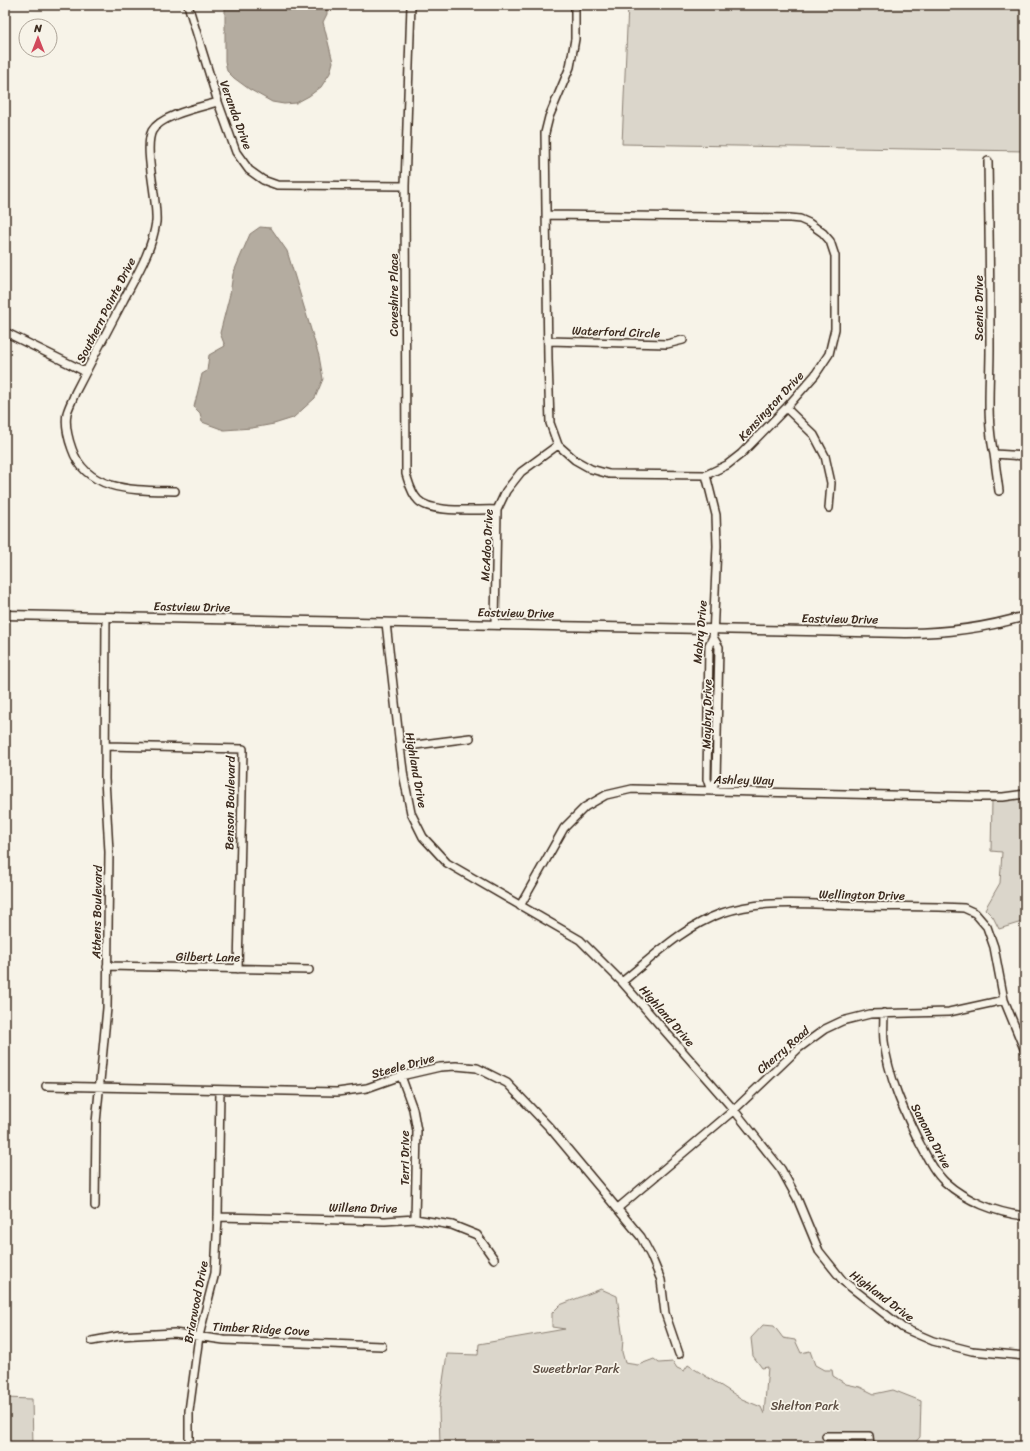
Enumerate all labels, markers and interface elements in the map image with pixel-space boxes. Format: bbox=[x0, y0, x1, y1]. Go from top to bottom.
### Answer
north arrow bbox=[18, 18, 58, 58]
text: N bbox=[33, 19, 42, 38]
street label: Veranda Drive bbox=[213, 77, 259, 153]
street label: Southern Pointe Drive bbox=[70, 253, 142, 367]
street label: Coveshire Place bbox=[383, 253, 405, 337]
street label: Scenic Drive bbox=[968, 275, 990, 341]
street label: Waterford Circle bbox=[571, 319, 661, 345]
street label: Kensington Drive bbox=[732, 366, 810, 446]
street label: McAdoo Drive bbox=[474, 508, 500, 582]
street label: Eastview Drive bbox=[153, 595, 231, 619]
street label: Mabry Drive bbox=[686, 599, 714, 665]
street label: Eastview Drive bbox=[477, 601, 555, 625]
street label: Eastview Drive bbox=[801, 607, 879, 631]
street label: Maybry Drive bbox=[695, 679, 719, 749]
street label: Highland Drive bbox=[399, 730, 433, 810]
street label: Benson Boulevard bbox=[218, 754, 242, 850]
street label: Ashley Way bbox=[713, 768, 775, 792]
street label: Athens Boulevard bbox=[85, 865, 109, 960]
street label: Wellington Drive bbox=[819, 883, 905, 907]
street label: Gilbert Lane bbox=[176, 945, 240, 969]
street label: Highland Drive bbox=[634, 980, 700, 1052]
street label: Cherry Road bbox=[751, 1020, 815, 1080]
street label: Steele Drive bbox=[369, 1047, 437, 1085]
street label: Sanoma Drive bbox=[904, 1099, 958, 1173]
street label: Terri Drive bbox=[394, 1130, 416, 1186]
street label: Willena Drive bbox=[329, 1196, 397, 1220]
street label: Briarwood Drive bbox=[177, 1259, 215, 1345]
street label: Highland Drive bbox=[845, 1264, 919, 1328]
street label: Timber Ridge Cove bbox=[212, 1315, 310, 1343]
park label: Sweetbriar Park bbox=[533, 1358, 620, 1380]
park label: Shelton Park bbox=[771, 1395, 839, 1417]

